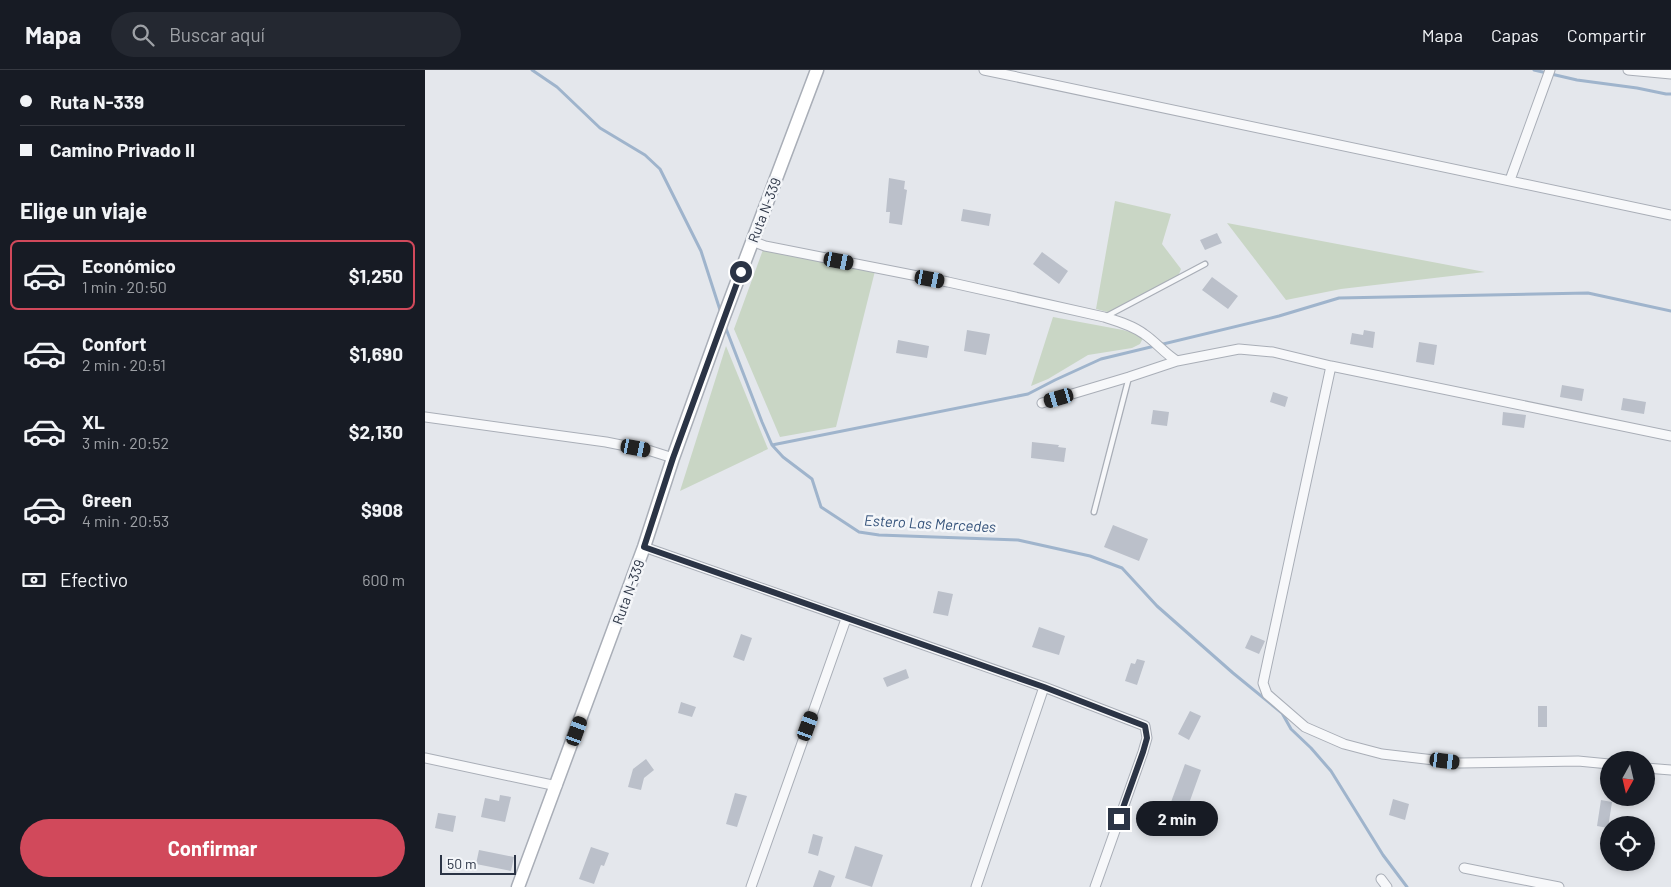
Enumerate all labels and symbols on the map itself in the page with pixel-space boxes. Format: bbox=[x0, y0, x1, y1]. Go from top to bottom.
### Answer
street label: Ruta N-339 bbox=[744, 175, 784, 245]
car bbox=[822, 251, 855, 271]
route start bbox=[730, 261, 752, 283]
car bbox=[913, 269, 946, 289]
car bbox=[1042, 387, 1075, 409]
car bbox=[619, 438, 652, 458]
water label: Estero Las Mercedes bbox=[864, 511, 996, 535]
street label: Ruta N-339 bbox=[608, 557, 648, 627]
car bbox=[795, 709, 820, 743]
car bbox=[564, 714, 589, 748]
north arrow bbox=[1600, 751, 1655, 806]
car bbox=[1429, 752, 1460, 770]
callout: 2 min bbox=[1137, 802, 1219, 836]
route end bbox=[1108, 808, 1130, 830]
scale bar bbox=[440, 852, 516, 875]

